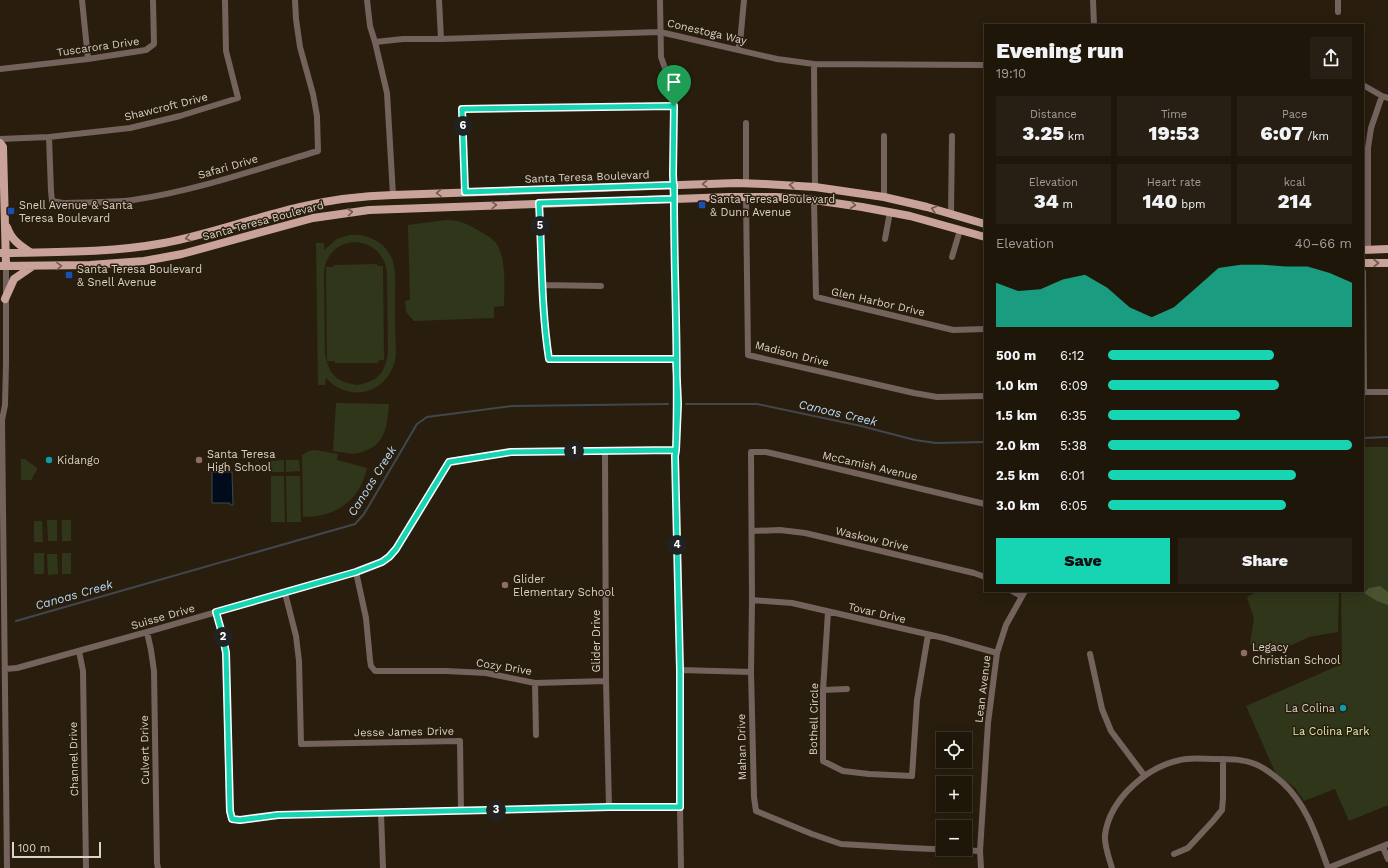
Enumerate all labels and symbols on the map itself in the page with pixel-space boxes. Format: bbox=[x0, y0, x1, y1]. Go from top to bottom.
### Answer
street label: Conestoga Way bbox=[666, 17, 748, 48]
street label: Tuscarora Drive bbox=[56, 35, 140, 59]
pin bbox=[657, 65, 691, 106]
street label: Shawcroft Drive bbox=[123, 90, 209, 124]
pin: 6 bbox=[453, 116, 473, 136]
street label: Safari Drive bbox=[196, 152, 260, 182]
street label: Santa Teresa Boulevard bbox=[524, 168, 650, 186]
one-way arrow bbox=[702, 180, 708, 188]
one-way arrow bbox=[789, 181, 795, 190]
one-way arrow bbox=[436, 189, 442, 197]
place label: Santa Teresa Boulevard & Dunn Avenue bbox=[710, 193, 835, 219]
place label: Snell Avenue & Santa Teresa Boulevard bbox=[19, 199, 133, 225]
street label: Santa Teresa Boulevard bbox=[201, 199, 325, 243]
one-way arrow bbox=[491, 200, 497, 209]
marker: Santa Teresa Boulevard & Dunn Avenue bbox=[697, 200, 707, 210]
one-way arrow bbox=[850, 201, 856, 210]
one-way arrow bbox=[931, 205, 938, 214]
marker: Snell Avenue & Santa Teresa Boulevard bbox=[6, 206, 16, 216]
one-way arrow bbox=[347, 208, 353, 217]
pin: 5 bbox=[530, 216, 550, 236]
one-way arrow bbox=[185, 233, 192, 241]
one-way arrow bbox=[1373, 259, 1379, 267]
one-way arrow bbox=[56, 261, 62, 270]
place label: Santa Teresa Boulevard & Snell Avenue bbox=[77, 263, 202, 289]
marker: Santa Teresa Boulevard & Snell Avenue bbox=[64, 270, 74, 280]
street label: Glen Harbor Drive bbox=[830, 285, 926, 319]
street label: Madison Drive bbox=[754, 339, 830, 369]
water label: Canoas Creek bbox=[797, 397, 879, 429]
pin: 1 bbox=[564, 441, 584, 461]
water label: Canoas Creek bbox=[345, 443, 399, 519]
place label: Santa Teresa High School bbox=[207, 448, 275, 474]
street label: McCamish Avenue bbox=[821, 449, 919, 483]
place label: Kidango bbox=[57, 454, 100, 467]
marker: Kidango bbox=[44, 455, 54, 465]
marker: Santa Teresa High School bbox=[194, 455, 204, 465]
street label: Waskow Drive bbox=[834, 524, 910, 554]
pin: 4 bbox=[667, 535, 687, 555]
place label: Glider Elementary School bbox=[513, 573, 615, 599]
water label: Canoas Creek bbox=[34, 577, 115, 613]
marker: Glider Elementary School bbox=[500, 580, 510, 590]
street label: Tovar Drive bbox=[847, 600, 907, 626]
street label: Suisse Drive bbox=[130, 602, 196, 632]
street label: Glider Drive bbox=[590, 610, 603, 672]
pin: 2 bbox=[213, 627, 233, 647]
place label: Legacy Christian School bbox=[1252, 641, 1341, 667]
marker: Legacy Christian School bbox=[1239, 648, 1249, 658]
street label: Lean Avenue bbox=[972, 654, 994, 724]
street label: Cozy Drive bbox=[475, 656, 533, 678]
street label: Bothell Circle bbox=[807, 683, 821, 755]
place label: La Colina bbox=[1285, 702, 1335, 715]
marker: La Colina bbox=[1338, 703, 1348, 713]
street label: Mahan Drive bbox=[735, 714, 749, 780]
street label: Culvert Drive bbox=[138, 715, 152, 785]
street label: Channel Drive bbox=[67, 722, 81, 796]
street label: Jesse James Drive bbox=[354, 725, 454, 739]
park label: La Colina Park bbox=[1293, 725, 1369, 738]
pin: 3 bbox=[486, 800, 506, 820]
scale bar bbox=[12, 840, 101, 859]

